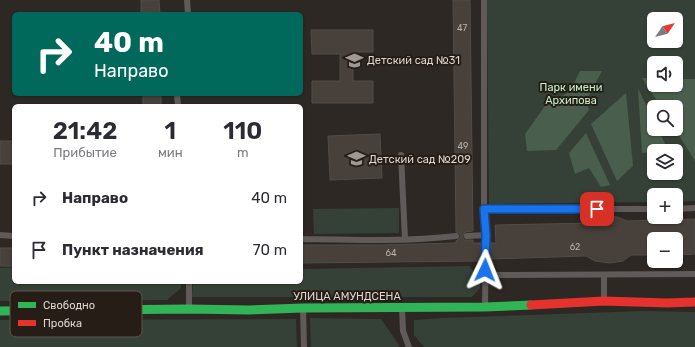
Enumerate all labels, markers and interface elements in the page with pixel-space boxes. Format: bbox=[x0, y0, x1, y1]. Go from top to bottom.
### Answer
north arrow bbox=[647, 12, 683, 48]
map controls bbox=[647, 12, 683, 268]
house number: 47 bbox=[457, 23, 467, 33]
text: 40 m bbox=[94, 26, 164, 59]
icon: right bbox=[28, 28, 80, 80]
school or university icon: Детский сад №31 bbox=[344, 50, 364, 70]
place label: Детский сад №31 bbox=[367, 54, 460, 67]
button: sound bbox=[647, 56, 683, 92]
text: Направо bbox=[94, 60, 169, 82]
park label: Парк имени Архипова bbox=[540, 81, 602, 107]
button: search bbox=[647, 100, 683, 136]
text: 21:42 bbox=[53, 117, 117, 145]
text: 1 bbox=[165, 117, 176, 145]
text: 110 bbox=[223, 117, 262, 145]
house number: 49 bbox=[458, 141, 468, 151]
button: layers bbox=[647, 144, 683, 180]
text: Прибытие bbox=[53, 145, 117, 160]
text: мин bbox=[158, 145, 183, 160]
text: m bbox=[237, 145, 249, 160]
school or university icon: Детский сад №209 bbox=[346, 149, 366, 169]
place label: Детский сад №209 bbox=[369, 153, 471, 166]
icon: right bbox=[28, 187, 50, 209]
button: + bbox=[647, 188, 683, 224]
text: Направо bbox=[62, 189, 128, 207]
text: 40 m bbox=[251, 189, 287, 207]
pin bbox=[580, 192, 614, 226]
icon: arrive bbox=[586, 198, 608, 220]
button: − bbox=[647, 232, 683, 268]
icon: arrive bbox=[28, 239, 50, 261]
text: Пункт назначения bbox=[62, 241, 204, 259]
text: 70 m bbox=[253, 241, 287, 259]
house number: 62 bbox=[570, 242, 580, 252]
house number: 64 bbox=[385, 248, 397, 258]
position arrow bbox=[464, 249, 506, 291]
street label: УЛИЦА АМУНДСЕНА bbox=[293, 290, 401, 303]
legend bbox=[10, 291, 142, 337]
text: Свободно bbox=[43, 299, 95, 312]
text: Пробка bbox=[43, 317, 82, 330]

